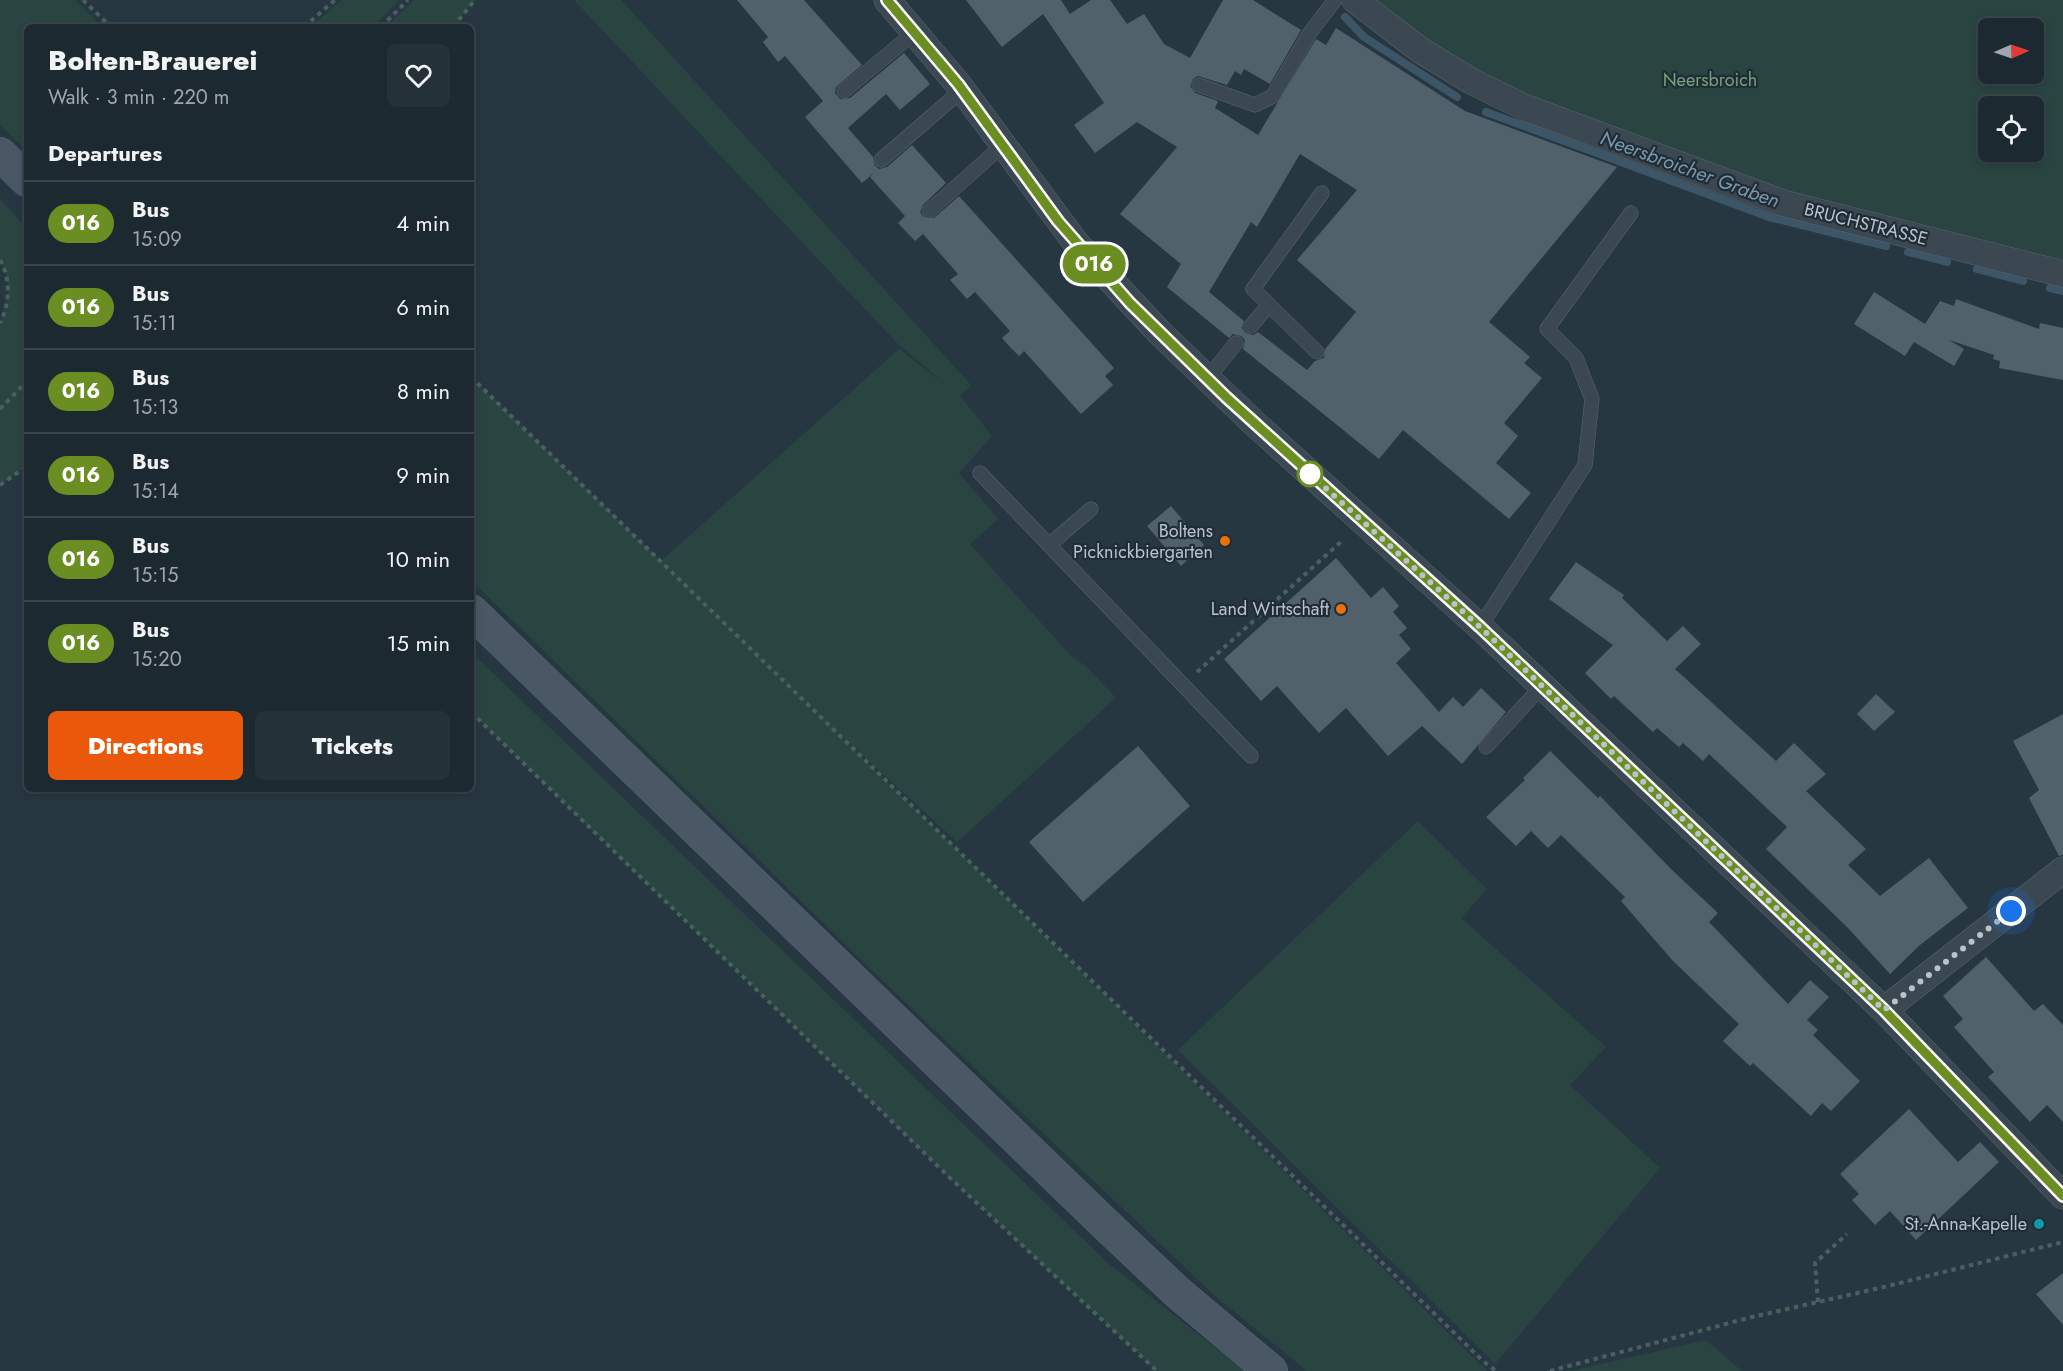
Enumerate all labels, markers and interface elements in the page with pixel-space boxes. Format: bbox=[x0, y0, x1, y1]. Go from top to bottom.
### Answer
north arrow bbox=[1978, 18, 2044, 84]
map controls bbox=[1978, 18, 2044, 162]
text: Bolten-Brauerei bbox=[48, 40, 257, 81]
button: heart bbox=[387, 44, 450, 107]
park label: Neersbroich bbox=[1663, 67, 1757, 93]
text: Walk · 3 min · 220 m bbox=[48, 83, 229, 112]
button: locate bbox=[1978, 96, 2044, 162]
water label: Neersbroicher Graben bbox=[1596, 124, 1783, 215]
text: Departures bbox=[48, 137, 162, 169]
text: Bus bbox=[132, 193, 169, 225]
street label: BRUCHSTRASSE bbox=[1802, 196, 1930, 252]
text: 4 min bbox=[396, 207, 450, 239]
text: 016 bbox=[62, 208, 100, 238]
text: 15:09 bbox=[132, 225, 182, 254]
line badge: 016 bbox=[1060, 244, 1128, 284]
text: 016 bbox=[1075, 249, 1113, 279]
text: Bus bbox=[132, 277, 169, 309]
text: 6 min bbox=[396, 291, 450, 323]
text: 016 bbox=[62, 292, 100, 322]
text: 15:11 bbox=[132, 309, 176, 338]
text: Bus bbox=[132, 361, 169, 393]
text: 8 min bbox=[397, 375, 450, 407]
text: 016 bbox=[62, 376, 100, 406]
text: 15:13 bbox=[132, 393, 178, 422]
text: Bus bbox=[132, 445, 169, 477]
text: 9 min bbox=[396, 459, 450, 491]
text: 016 bbox=[62, 460, 100, 490]
unlabelled marker bbox=[1297, 461, 1323, 487]
text: 15:14 bbox=[132, 477, 179, 506]
place label: Boltens Picknickbiergarten bbox=[1073, 518, 1213, 565]
text: Bus bbox=[132, 529, 169, 561]
marker: Boltens Picknickbiergarten bbox=[1218, 534, 1232, 548]
text: 10 min bbox=[386, 543, 450, 575]
text: 016 bbox=[62, 544, 100, 574]
text: 15:15 bbox=[132, 561, 179, 590]
place label: Land Wirtschaft bbox=[1211, 596, 1330, 622]
marker: Land Wirtschaft bbox=[1334, 602, 1348, 616]
text: Bus bbox=[132, 613, 169, 645]
text: 15 min bbox=[387, 627, 450, 659]
text: 016 bbox=[62, 628, 100, 658]
text: 15:20 bbox=[132, 645, 182, 674]
button: Directions bbox=[48, 711, 243, 780]
button: Tickets bbox=[255, 711, 450, 780]
your location bbox=[1996, 896, 2026, 926]
place label: St.-Anna-Kapelle bbox=[1905, 1211, 2027, 1237]
marker: St.-Anna-Kapelle bbox=[2032, 1217, 2046, 1231]

